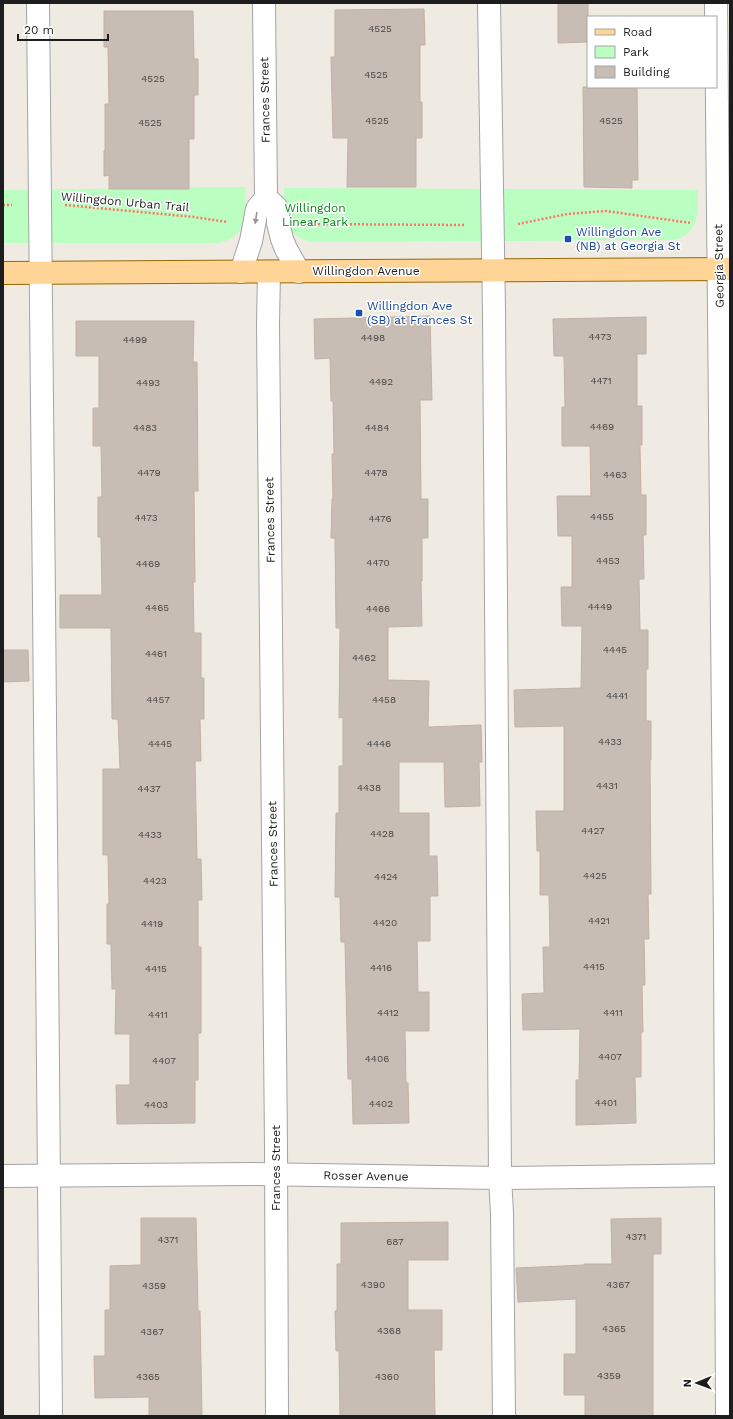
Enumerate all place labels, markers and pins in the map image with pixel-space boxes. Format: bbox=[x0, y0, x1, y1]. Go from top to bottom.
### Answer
place label: Willingdon Ave (NB) at Georgia St bbox=[576, 225, 681, 253]
marker: Willingdon Ave (NB) at Georgia St bbox=[563, 234, 573, 244]
place label: Willingdon Ave (SB) at Frances St bbox=[367, 299, 473, 327]
marker: Willingdon Ave (SB) at Frances St bbox=[354, 308, 364, 318]

